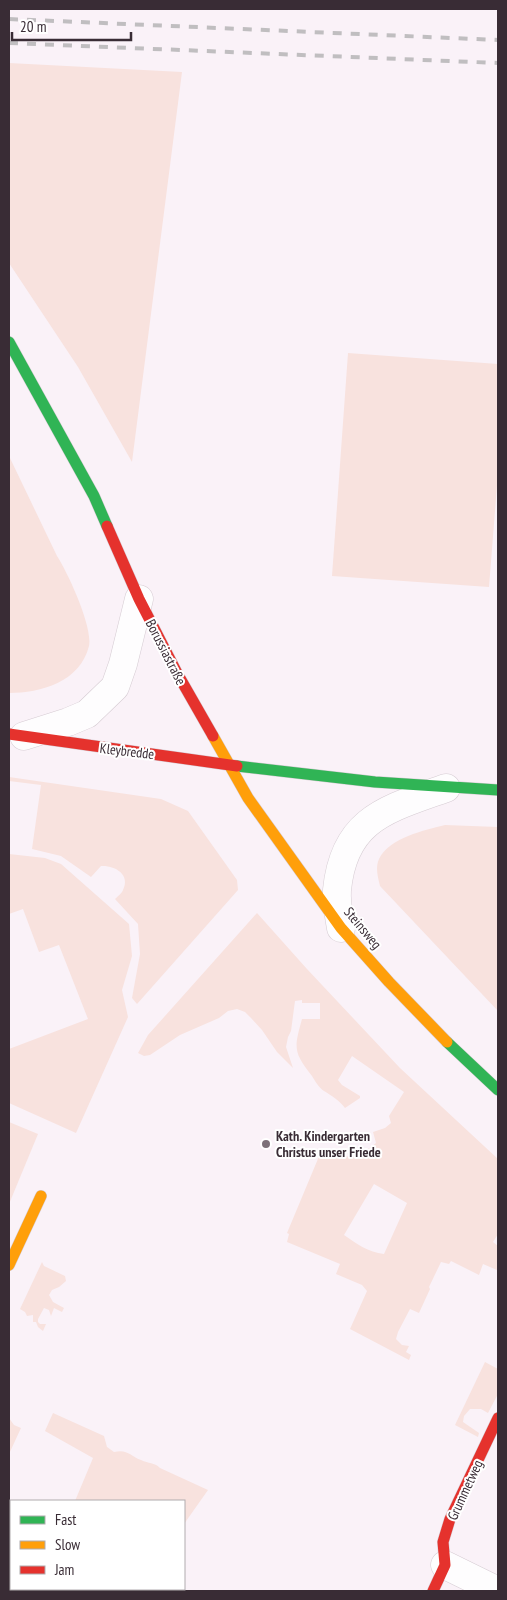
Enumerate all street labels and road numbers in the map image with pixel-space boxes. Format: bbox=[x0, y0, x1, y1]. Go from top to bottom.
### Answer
street label: Borussiastraße bbox=[142, 616, 190, 688]
street label: Kleybredde bbox=[99, 739, 155, 763]
street label: Steinsweg bbox=[340, 903, 386, 953]
street label: Grummetweg bbox=[443, 1457, 487, 1523]

